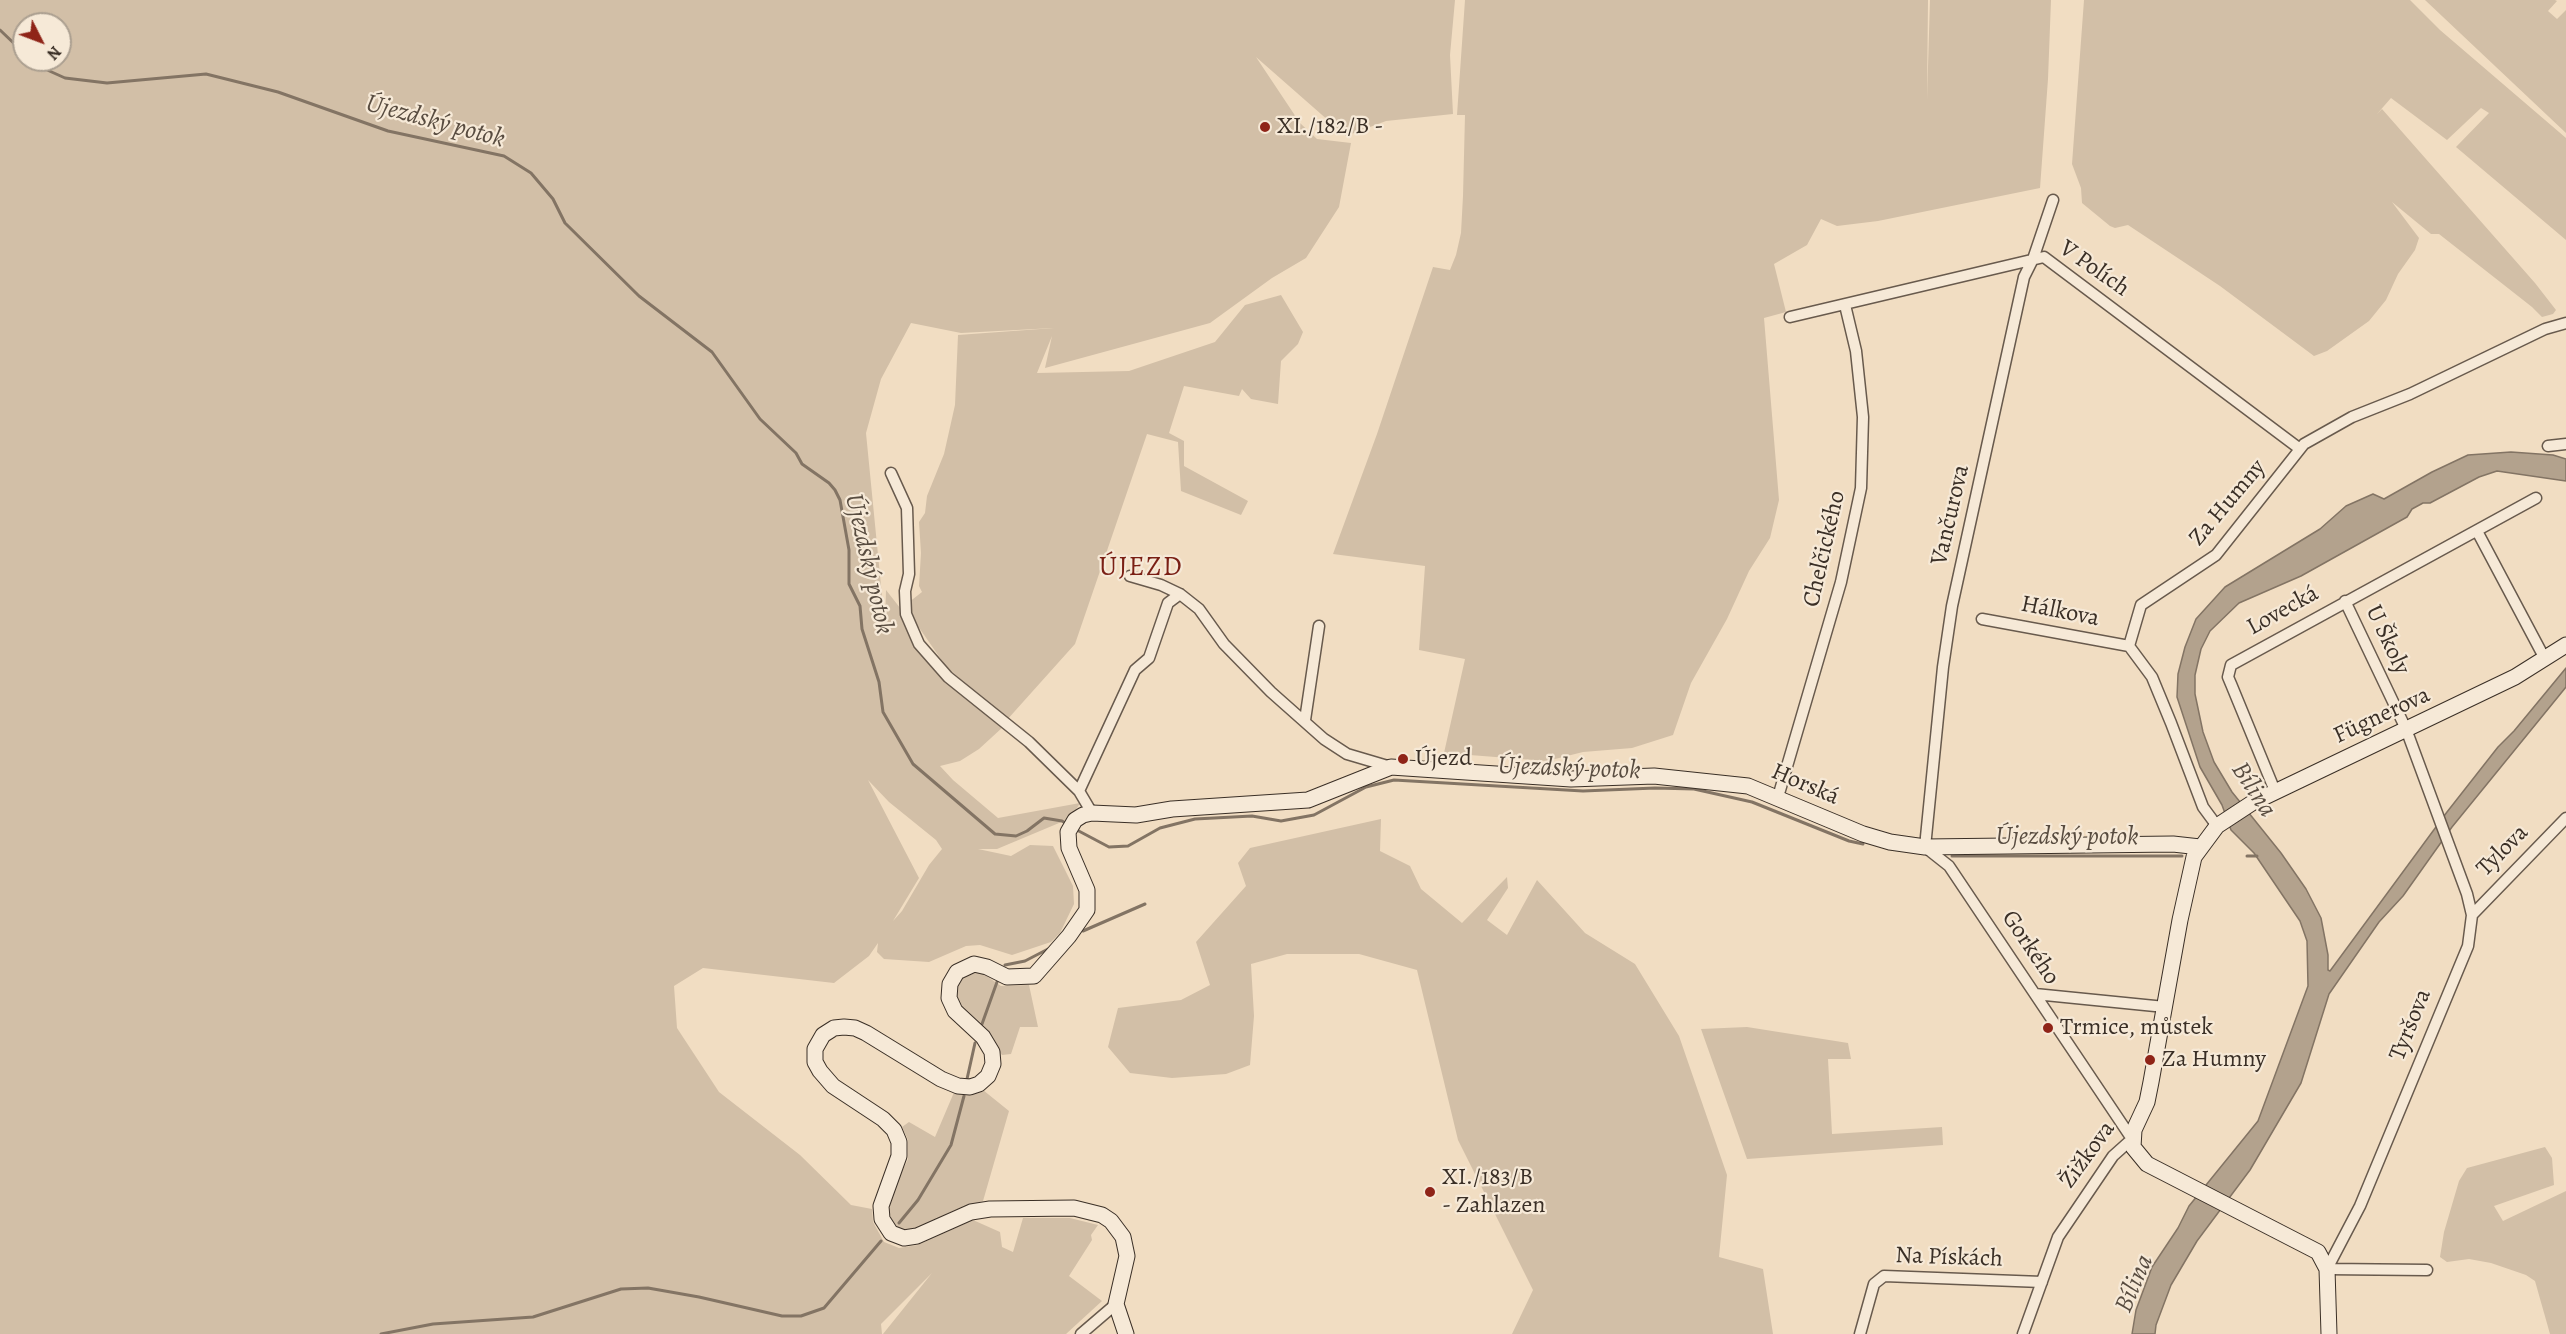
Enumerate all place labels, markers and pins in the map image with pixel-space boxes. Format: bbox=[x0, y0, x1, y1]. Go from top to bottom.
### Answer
place label: XI./182/B - bbox=[1277, 113, 1383, 141]
marker: XI./182/B - bbox=[1258, 120, 1272, 134]
place label: Újezd bbox=[1415, 745, 1472, 773]
marker: Újezd bbox=[1396, 752, 1410, 766]
place label: Trmice, můstek bbox=[2060, 1014, 2213, 1042]
marker: Trmice, můstek bbox=[2041, 1021, 2055, 1035]
place label: Za Humny bbox=[2162, 1046, 2266, 1074]
marker: Za Humny bbox=[2143, 1053, 2157, 1067]
place label: XI./183/B - Zahlazen bbox=[1442, 1164, 1545, 1220]
marker: XI./183/B - Zahlazen bbox=[1423, 1185, 1437, 1199]

